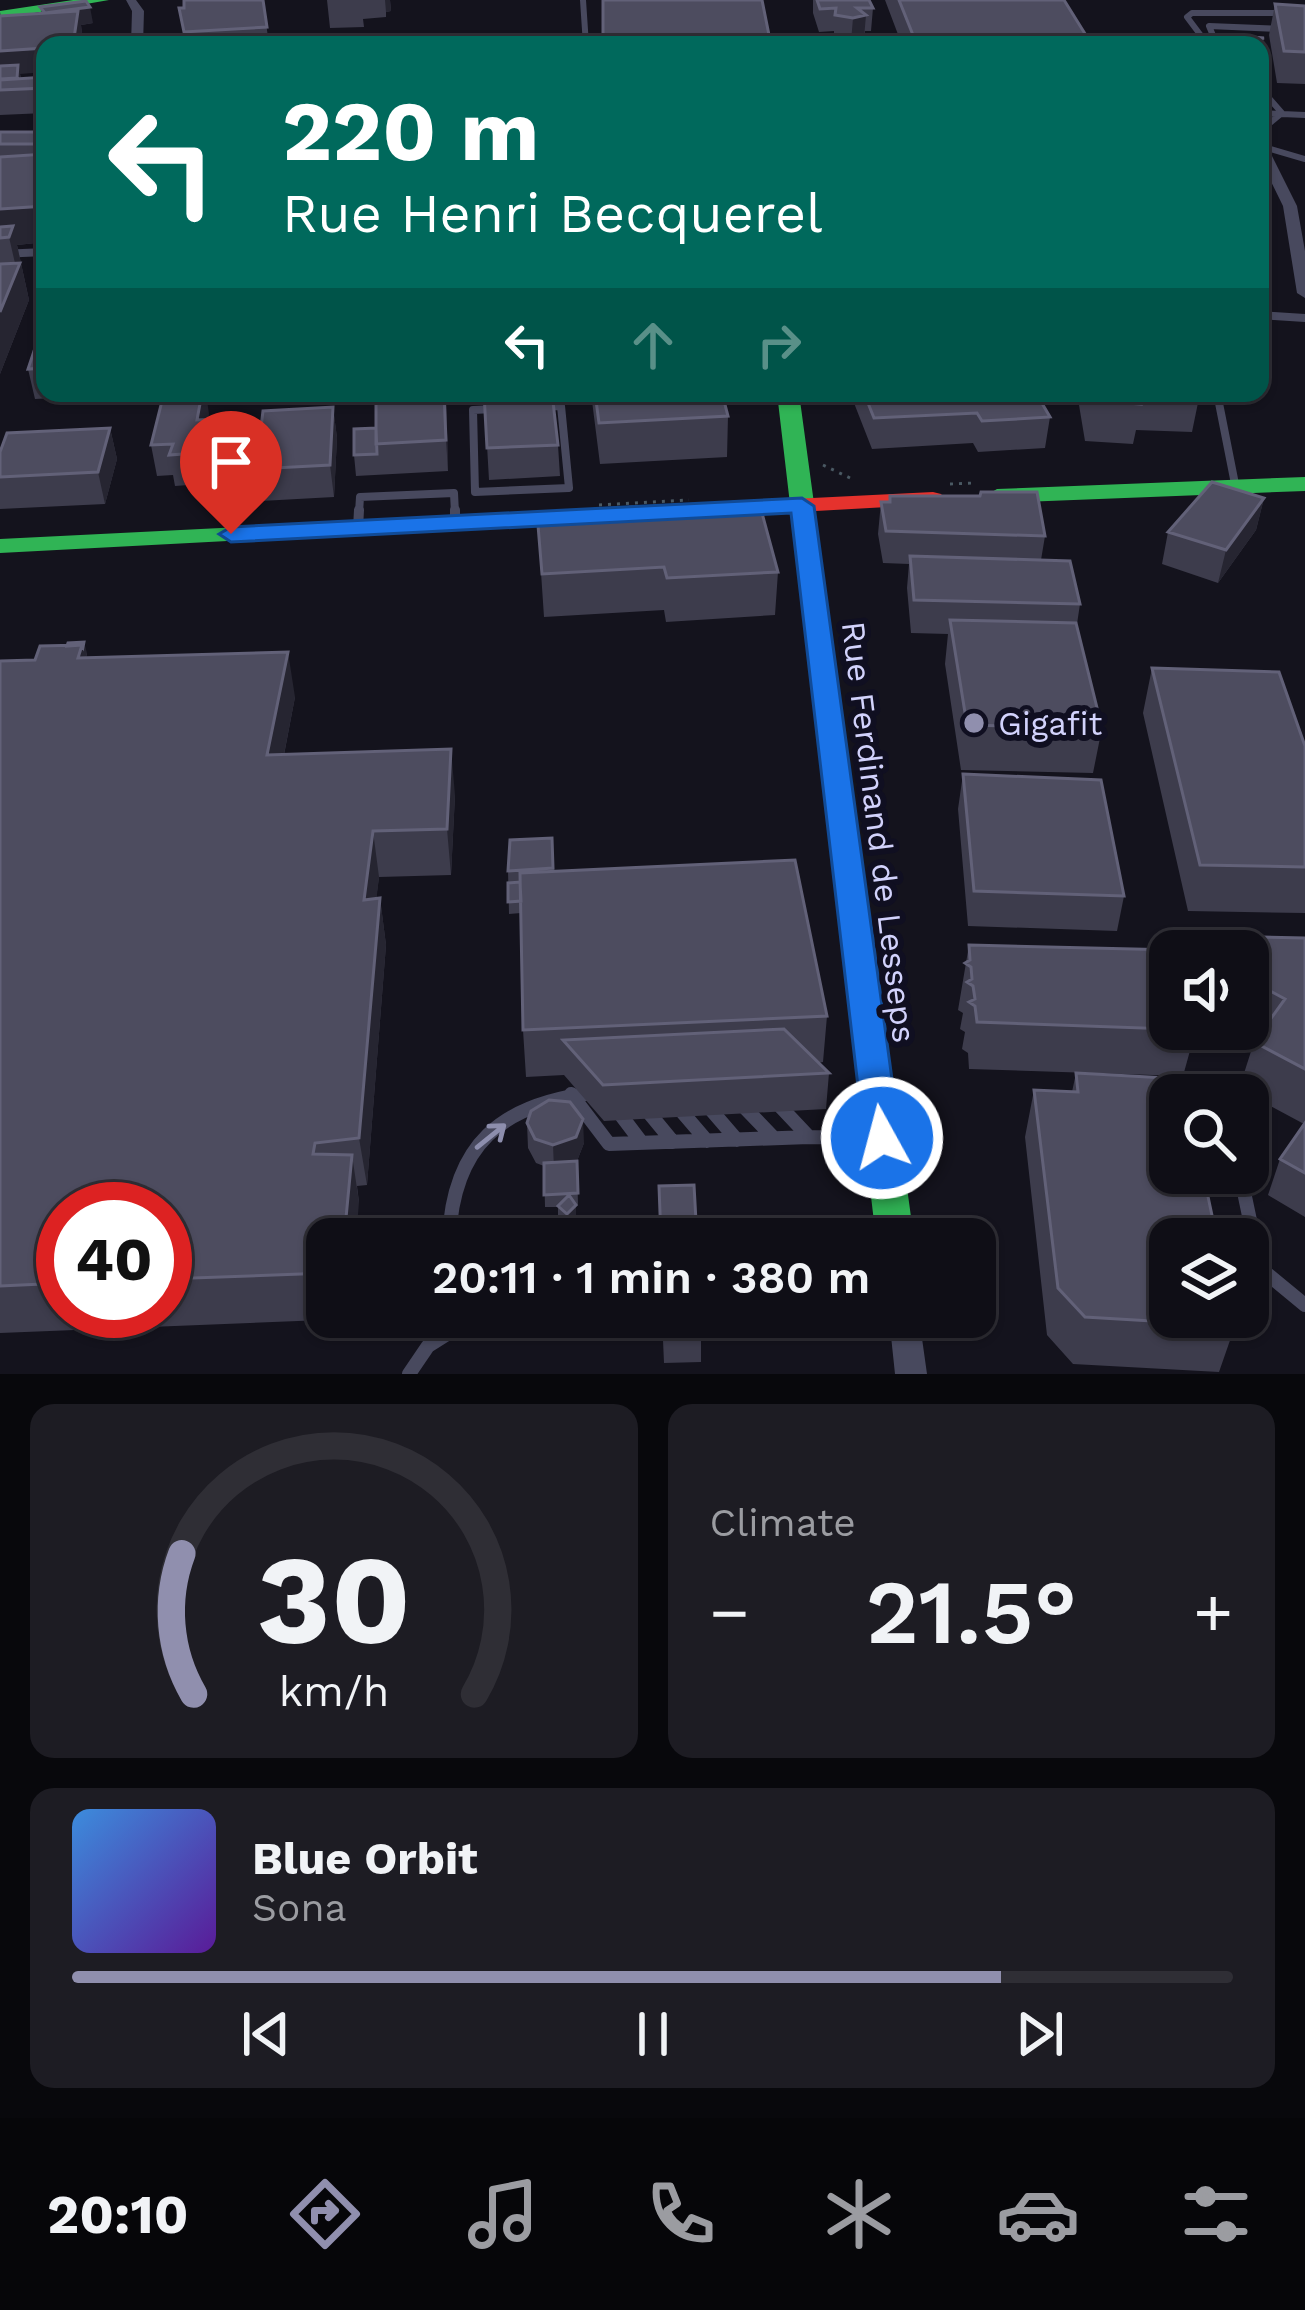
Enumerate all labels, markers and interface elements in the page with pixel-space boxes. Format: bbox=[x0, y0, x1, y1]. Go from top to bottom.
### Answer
text: 220 m bbox=[282, 82, 539, 180]
icon: left bbox=[84, 84, 240, 240]
text: Rue Henri Becquerel bbox=[282, 182, 823, 245]
icon: left bbox=[494, 312, 560, 378]
icon: ahead bbox=[620, 312, 686, 378]
icon: right bbox=[746, 312, 812, 378]
pin bbox=[180, 411, 282, 534]
icon: arrive bbox=[198, 429, 264, 495]
street label: Rue Ferdinand de Lesseps bbox=[834, 619, 924, 1045]
place label: Gigafit bbox=[998, 704, 1102, 743]
marker: Gigafit bbox=[961, 710, 987, 736]
map controls bbox=[1149, 930, 1269, 1338]
button: sound bbox=[1149, 930, 1269, 1050]
button: search bbox=[1149, 1074, 1269, 1194]
position arrow bbox=[819, 1075, 945, 1201]
one-way arrow bbox=[475, 1123, 507, 1150]
speed limit sign: 40 bbox=[36, 1182, 192, 1338]
button: layers bbox=[1149, 1218, 1269, 1338]
text: 20:11 · 1 min · 380 m bbox=[432, 1251, 870, 1304]
text: Climate bbox=[710, 1500, 856, 1545]
text: 30 bbox=[257, 1527, 411, 1673]
text: 21.5° bbox=[865, 1559, 1077, 1665]
text: − bbox=[710, 1574, 749, 1651]
text: + bbox=[1193, 1574, 1233, 1651]
text: km/h bbox=[278, 1666, 389, 1716]
text: Blue Orbit bbox=[252, 1832, 478, 1885]
text: Sona bbox=[252, 1885, 347, 1930]
icon: previous bbox=[233, 2001, 299, 2067]
icon: pause bbox=[620, 2001, 686, 2067]
icon: next bbox=[1007, 2001, 1073, 2067]
icon: directions bbox=[283, 2172, 367, 2256]
icon: music bbox=[461, 2172, 545, 2256]
icon: phone bbox=[639, 2172, 723, 2256]
icon: climate bbox=[817, 2172, 901, 2256]
icon: car bbox=[996, 2172, 1080, 2256]
icon: filters bbox=[1174, 2172, 1258, 2256]
text: 20:10 bbox=[47, 2183, 188, 2246]

